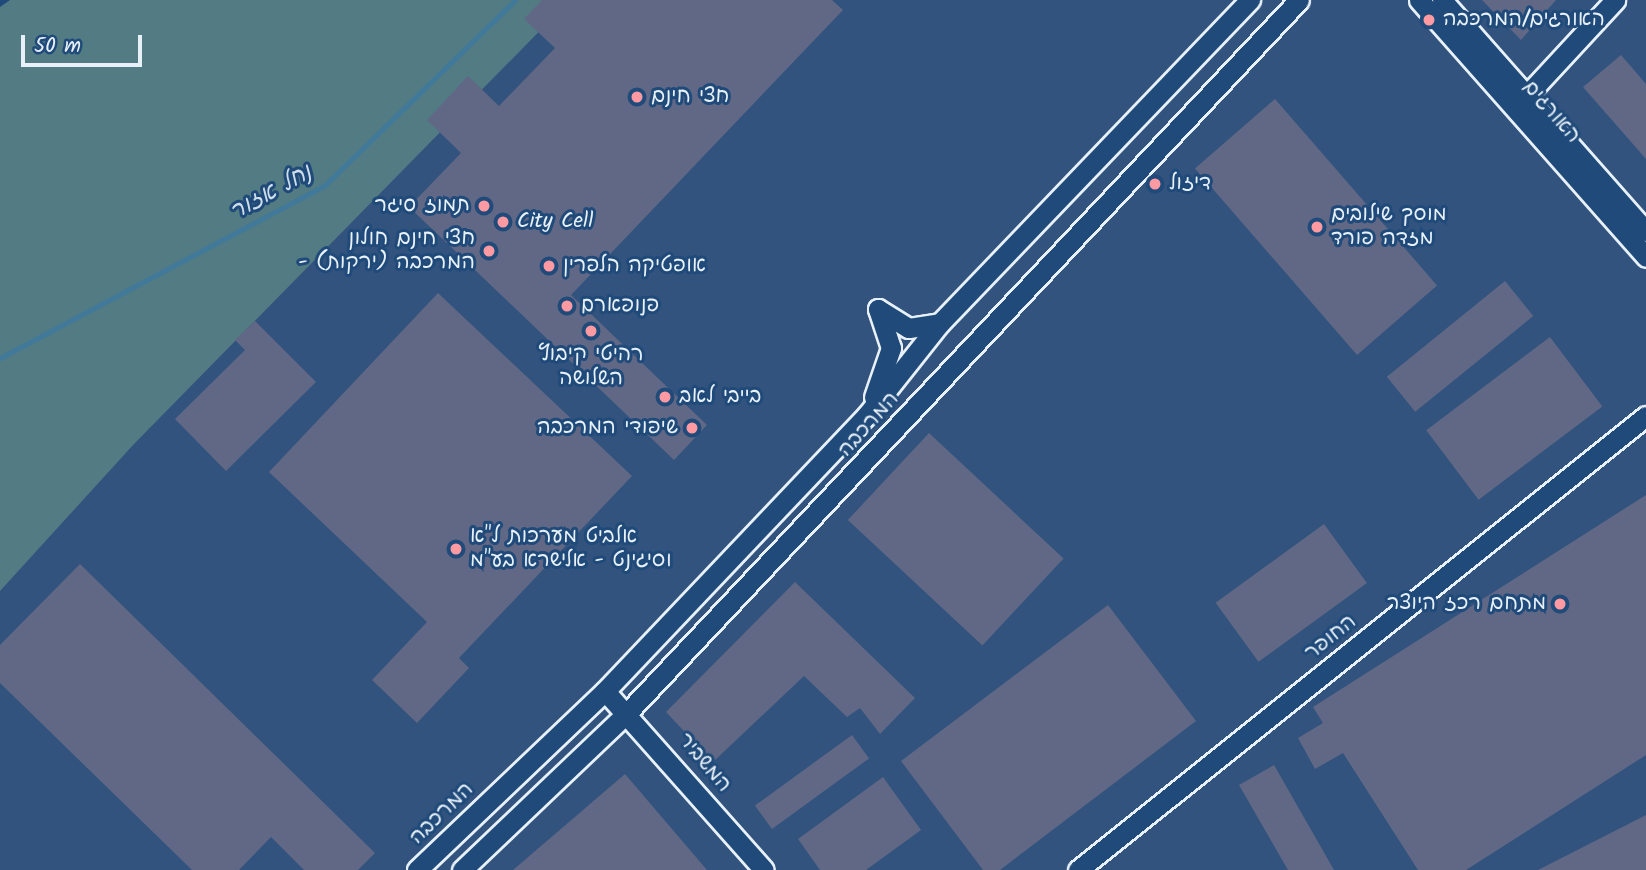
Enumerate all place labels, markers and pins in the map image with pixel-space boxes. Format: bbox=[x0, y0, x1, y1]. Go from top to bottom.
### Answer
place label: האורגים/המרכבה bbox=[1443, 7, 1605, 33]
marker: האורגים/המרכבה bbox=[1421, 12, 1437, 28]
place label: חצי חינם bbox=[651, 84, 729, 110]
marker: חצי חינם bbox=[629, 89, 645, 105]
place label: דיזול bbox=[1169, 171, 1211, 197]
marker: דיזול bbox=[1147, 176, 1163, 192]
place label: תמוז סיגר bbox=[375, 193, 470, 219]
marker: תמוז סיגר bbox=[476, 198, 492, 214]
place label: מוסך שילובים מזדה פורד bbox=[1331, 202, 1447, 252]
place label: City Cell bbox=[517, 209, 593, 235]
marker: City Cell bbox=[495, 214, 511, 230]
marker: מוסך שילובים מזדה פורד bbox=[1309, 219, 1325, 235]
place label: חצי חינם חולון - המרכבה (ירקות) bbox=[298, 226, 475, 276]
marker: חצי חינם חולון - המרכבה (ירקות) bbox=[481, 243, 497, 259]
place label: אופטיקה הלפרין bbox=[563, 253, 706, 279]
marker: אופטיקה הלפרין bbox=[541, 258, 557, 274]
place label: פנופארם bbox=[581, 293, 659, 319]
marker: פנופארם bbox=[559, 298, 575, 314]
marker: רהיטי קיבוץ השלושה bbox=[583, 323, 599, 339]
place label: רהיטי קיבוץ השלושה bbox=[538, 342, 644, 392]
place label: בייבי לאב bbox=[679, 384, 761, 410]
marker: בייבי לאב bbox=[657, 389, 673, 405]
place label: שיפודי המרכבה bbox=[537, 415, 678, 441]
marker: שיפודי המרכבה bbox=[684, 420, 700, 436]
place label: אלביט מערכות ל"א וסיגינט - אלישרא בע"מ bbox=[470, 524, 672, 574]
marker: אלביט מערכות ל"א וסיגינט - אלישרא בע"מ bbox=[448, 541, 464, 557]
place label: מתחם רכז היוצר bbox=[1387, 591, 1546, 617]
marker: מתחם רכז היוצר bbox=[1552, 596, 1568, 612]

